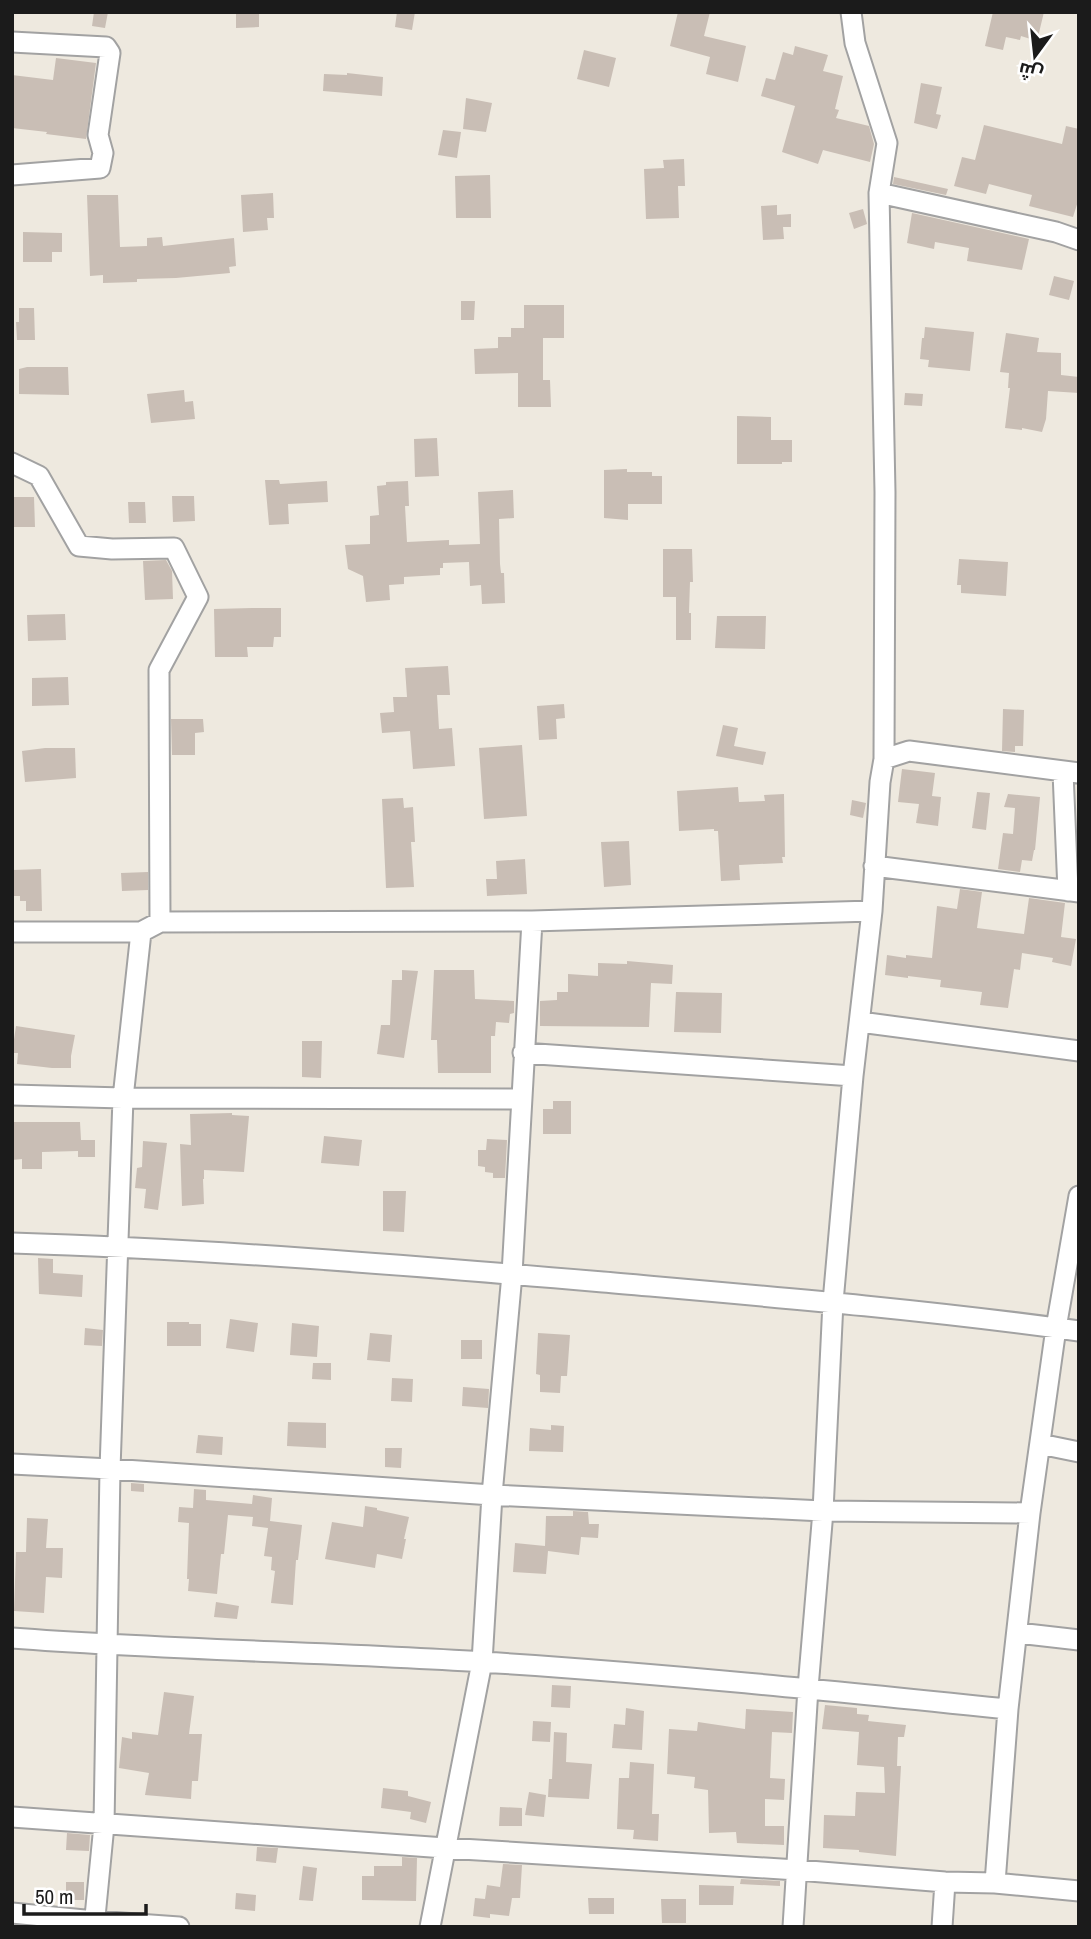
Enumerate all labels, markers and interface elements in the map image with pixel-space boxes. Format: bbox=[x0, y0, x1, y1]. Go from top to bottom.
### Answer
north arrow bbox=[1000, 21, 1070, 91]
text: ش bbox=[1015, 57, 1046, 88]
scale bar bbox=[24, 1872, 147, 1916]
text: 50 m bbox=[35, 1882, 73, 1911]

